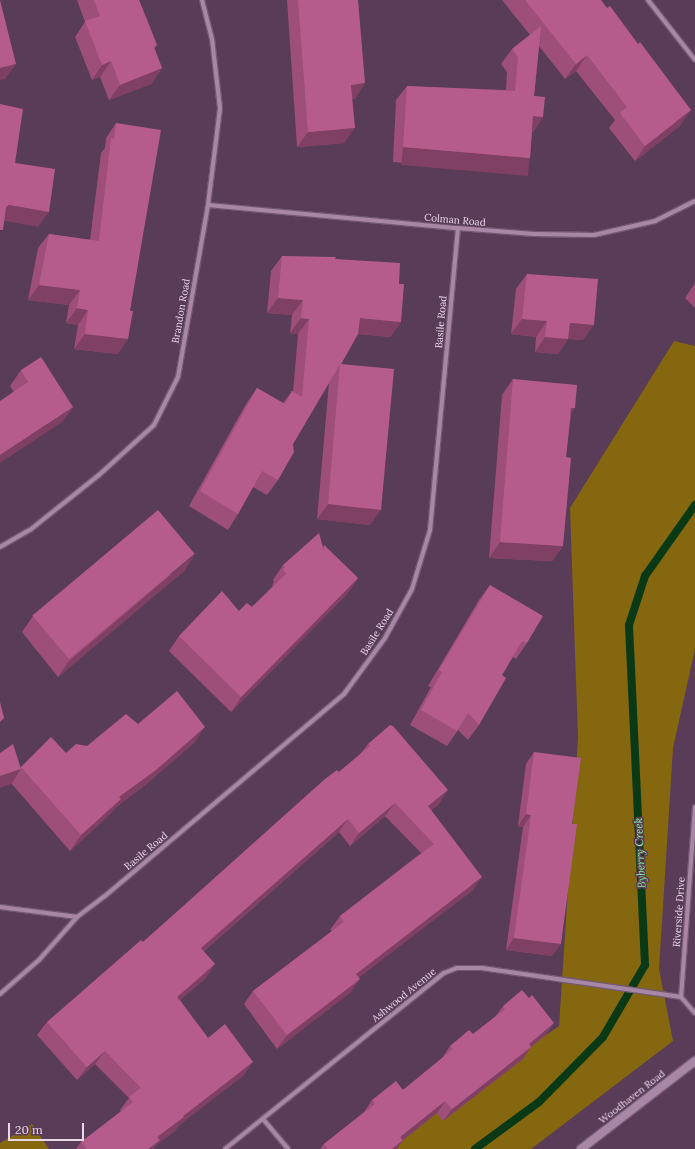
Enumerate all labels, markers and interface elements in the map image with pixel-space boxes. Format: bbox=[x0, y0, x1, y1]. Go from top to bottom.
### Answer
street label: Colman Road bbox=[424, 211, 486, 229]
street label: Brandon Road bbox=[169, 278, 193, 344]
street label: Basile Road bbox=[433, 295, 449, 349]
street label: Basile Road bbox=[358, 606, 396, 658]
water label: Byberry Creek bbox=[632, 817, 648, 889]
street label: Basile Road bbox=[122, 829, 170, 873]
street label: Riverside Drive bbox=[671, 877, 687, 947]
street label: Ashwood Avenue bbox=[370, 965, 438, 1025]
street label: Woodhaven Road bbox=[597, 1067, 667, 1127]
scale bar bbox=[10, 1115, 86, 1141]
text: 20 m bbox=[15, 1122, 43, 1137]

